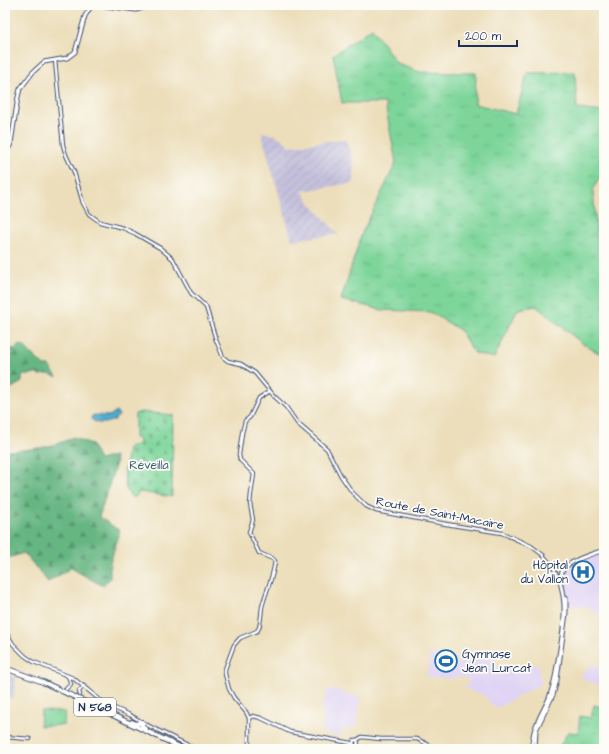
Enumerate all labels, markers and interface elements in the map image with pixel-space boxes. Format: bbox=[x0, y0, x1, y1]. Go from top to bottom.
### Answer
scale bar bbox=[459, 22, 517, 48]
text: 200 m bbox=[465, 28, 502, 45]
park label: Réveilla bbox=[129, 457, 169, 474]
street label: Route de Saint-Macaire bbox=[375, 493, 506, 534]
place label: Hôpital du Vallon bbox=[521, 557, 568, 588]
hospital icon: Hôpital du Vallon bbox=[570, 559, 596, 585]
place label: Gymnase Jean Lurcat bbox=[462, 646, 531, 677]
sports icon: Gymnase Jean Lurcat bbox=[433, 648, 459, 674]
road number: N 568 bbox=[74, 698, 116, 716]

